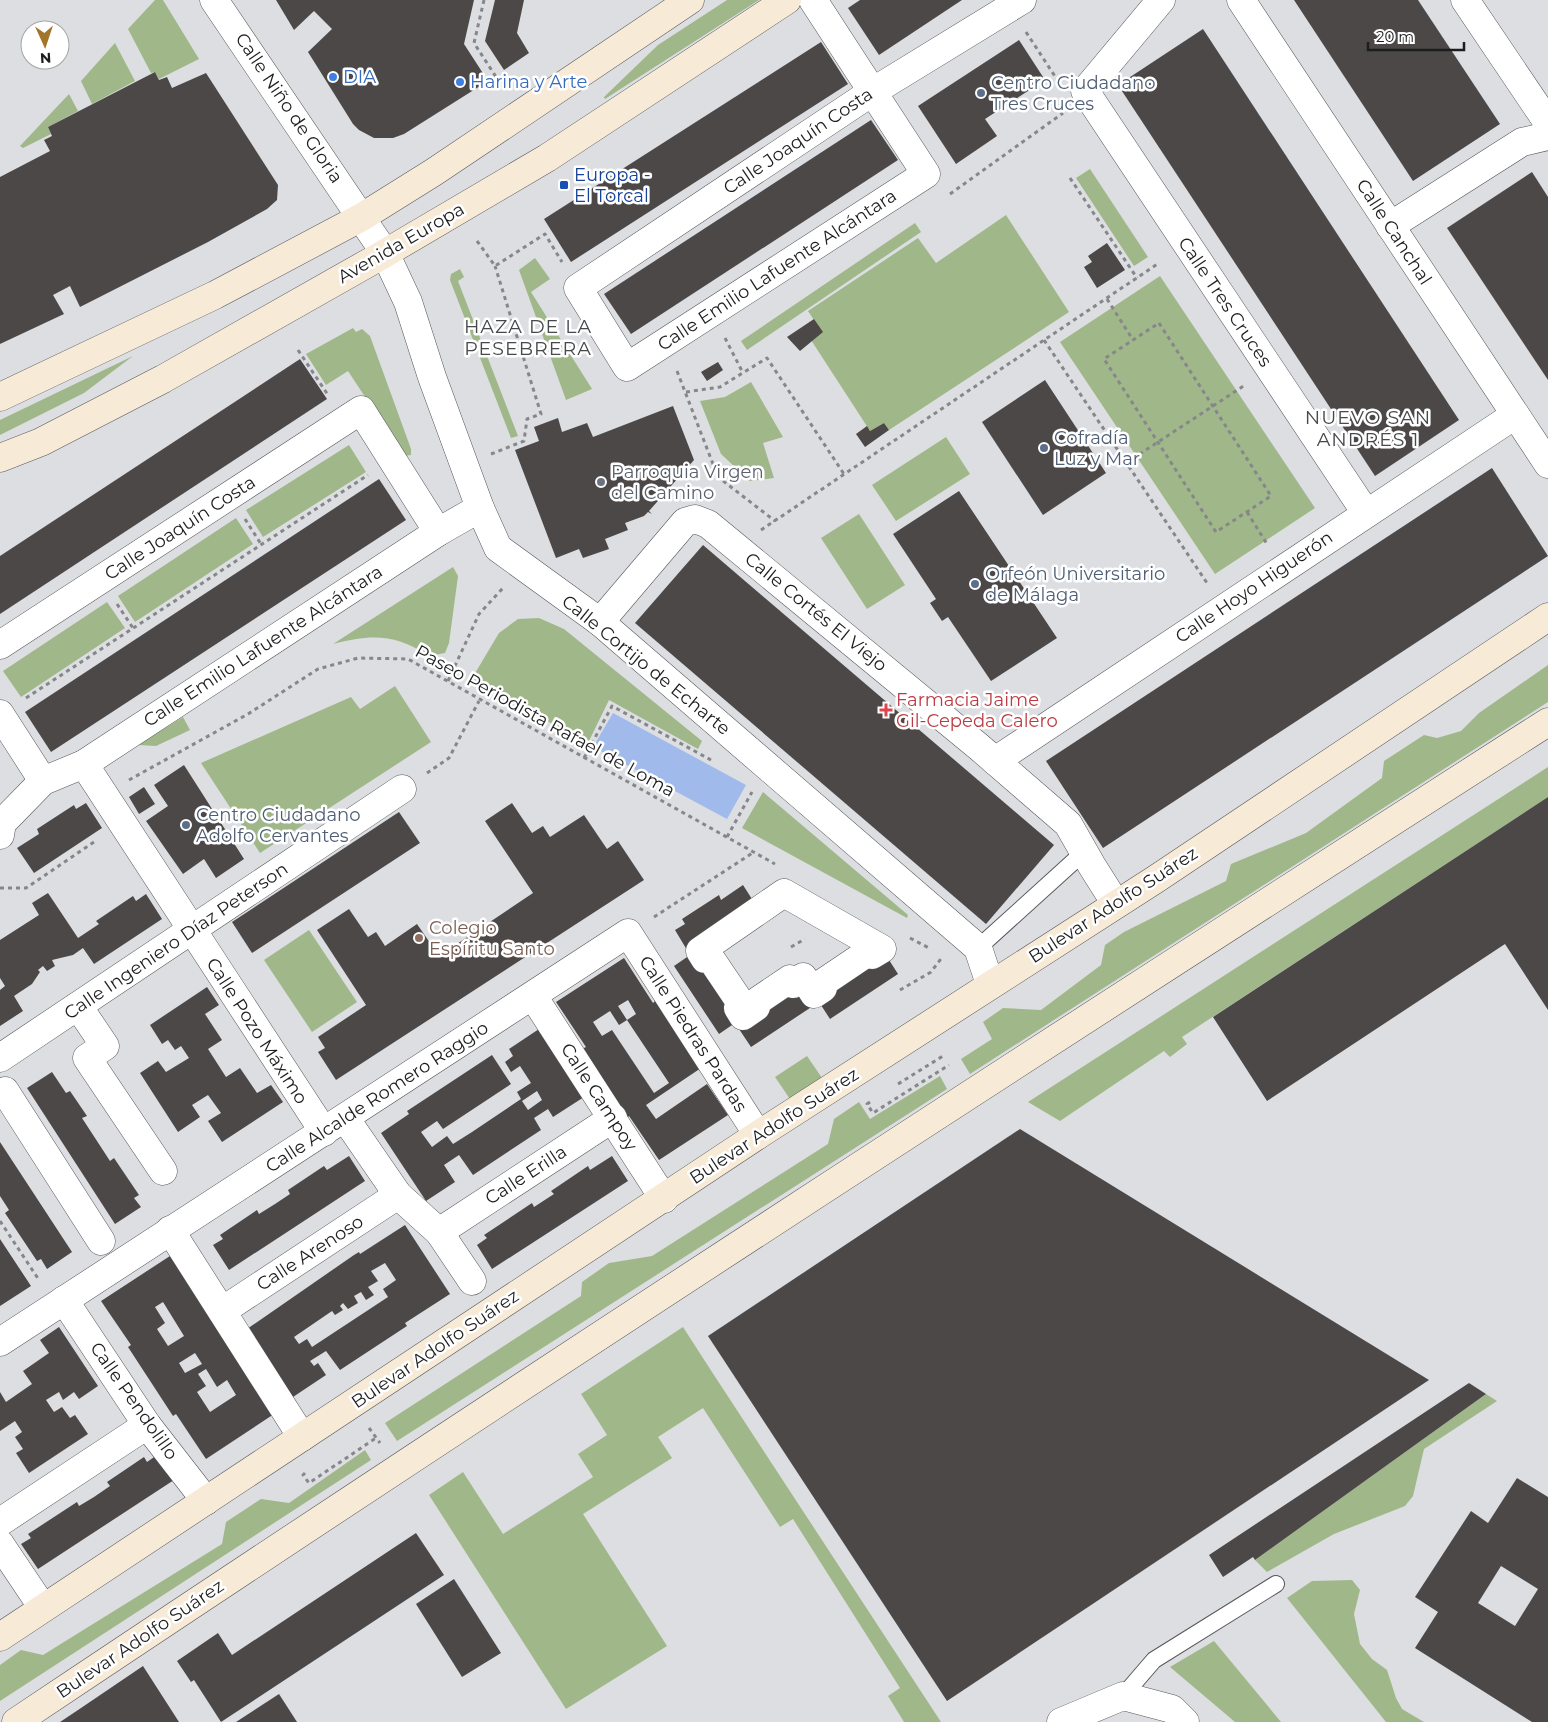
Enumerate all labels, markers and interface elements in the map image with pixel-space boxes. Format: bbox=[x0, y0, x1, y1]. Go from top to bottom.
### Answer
north arrow bbox=[20, 20, 70, 70]
scale bar bbox=[1368, 20, 1464, 52]
text: 20 m bbox=[1376, 27, 1414, 46]
street label: Calle Niño de Gloria bbox=[231, 29, 347, 187]
text: N bbox=[40, 49, 52, 67]
place label: DIA bbox=[343, 66, 376, 88]
marker: DIA bbox=[327, 71, 339, 83]
place label: Harina y Arte bbox=[470, 71, 588, 93]
place label: Centro Ciudadano Tres Cruces bbox=[991, 72, 1156, 115]
marker: Harina y Arte bbox=[454, 76, 466, 88]
street label: Calle Joaquín Costa bbox=[719, 83, 877, 199]
marker: Centro Ciudadano Tres Cruces bbox=[975, 87, 987, 99]
place label: Europa - El Torcal bbox=[574, 164, 651, 207]
street label: Calle Canchal bbox=[1352, 175, 1436, 289]
marker: Europa - El Torcal bbox=[558, 179, 570, 191]
street label: Calle Emilio Lafuente Alcántara bbox=[653, 184, 901, 356]
street label: Avenida Europa bbox=[334, 198, 468, 288]
street label: Calle Tres Cruces bbox=[1173, 233, 1277, 371]
district label: HAZA DE LA PESEBRERA bbox=[464, 315, 592, 360]
district label: NUEVO SAN ANDRÉS 1 bbox=[1305, 406, 1431, 451]
place label: Cofradía Luz y Mar bbox=[1054, 427, 1140, 470]
marker: Cofradía Luz y Mar bbox=[1038, 442, 1050, 454]
place label: Parroquia Virgen del Camino bbox=[611, 461, 764, 504]
street label: Calle Joaquín Costa bbox=[100, 471, 260, 585]
marker: Parroquia Virgen del Camino bbox=[595, 476, 607, 488]
street label: Calle Hoyo Higuerón bbox=[1171, 526, 1337, 648]
street label: Calle Cortés El Viejo bbox=[740, 548, 892, 676]
street label: Calle Emilio Lafuente Alcántara bbox=[139, 560, 387, 732]
place label: Orfeón Universitario de Málaga bbox=[985, 563, 1165, 606]
marker: Orfeón Universitario de Málaga bbox=[969, 578, 981, 590]
street label: Calle Cortijo de Echarte bbox=[557, 590, 735, 740]
street label: Paseo Periodista Rafael de Loma bbox=[411, 640, 679, 802]
place label: Farmacia Jaime Gil-Cepeda Calero bbox=[896, 689, 1058, 732]
marker: Farmacia Jaime Gil-Cepeda Calero bbox=[880, 704, 892, 716]
place label: Centro Ciudadano Adolfo Cervantes bbox=[196, 804, 361, 847]
marker: Centro Ciudadano Adolfo Cervantes bbox=[180, 819, 192, 831]
street label: Bulevar Adolfo Suárez bbox=[1024, 842, 1202, 968]
street label: Calle Ingeniero Díaz Peterson bbox=[60, 858, 292, 1024]
place label: Colegio Espíritu Santo bbox=[429, 917, 555, 960]
marker: Colegio Espíritu Santo bbox=[413, 932, 425, 944]
street label: Calle Piedras Pardas bbox=[634, 952, 752, 1116]
street label: Calle Pozo Máximo bbox=[201, 954, 313, 1108]
street label: Calle Alcalde Romero Raggio bbox=[261, 1017, 493, 1177]
street label: Calle Campoy bbox=[556, 1039, 642, 1155]
street label: Bulevar Adolfo Suárez bbox=[685, 1063, 863, 1189]
street label: Calle Erilla bbox=[481, 1141, 571, 1209]
street label: Calle Arenoso bbox=[253, 1210, 367, 1296]
street label: Bulevar Adolfo Suárez bbox=[347, 1285, 523, 1413]
street label: Calle Pendolillo bbox=[85, 1338, 183, 1464]
street label: Bulevar Adolfo Suárez bbox=[52, 1575, 228, 1703]

